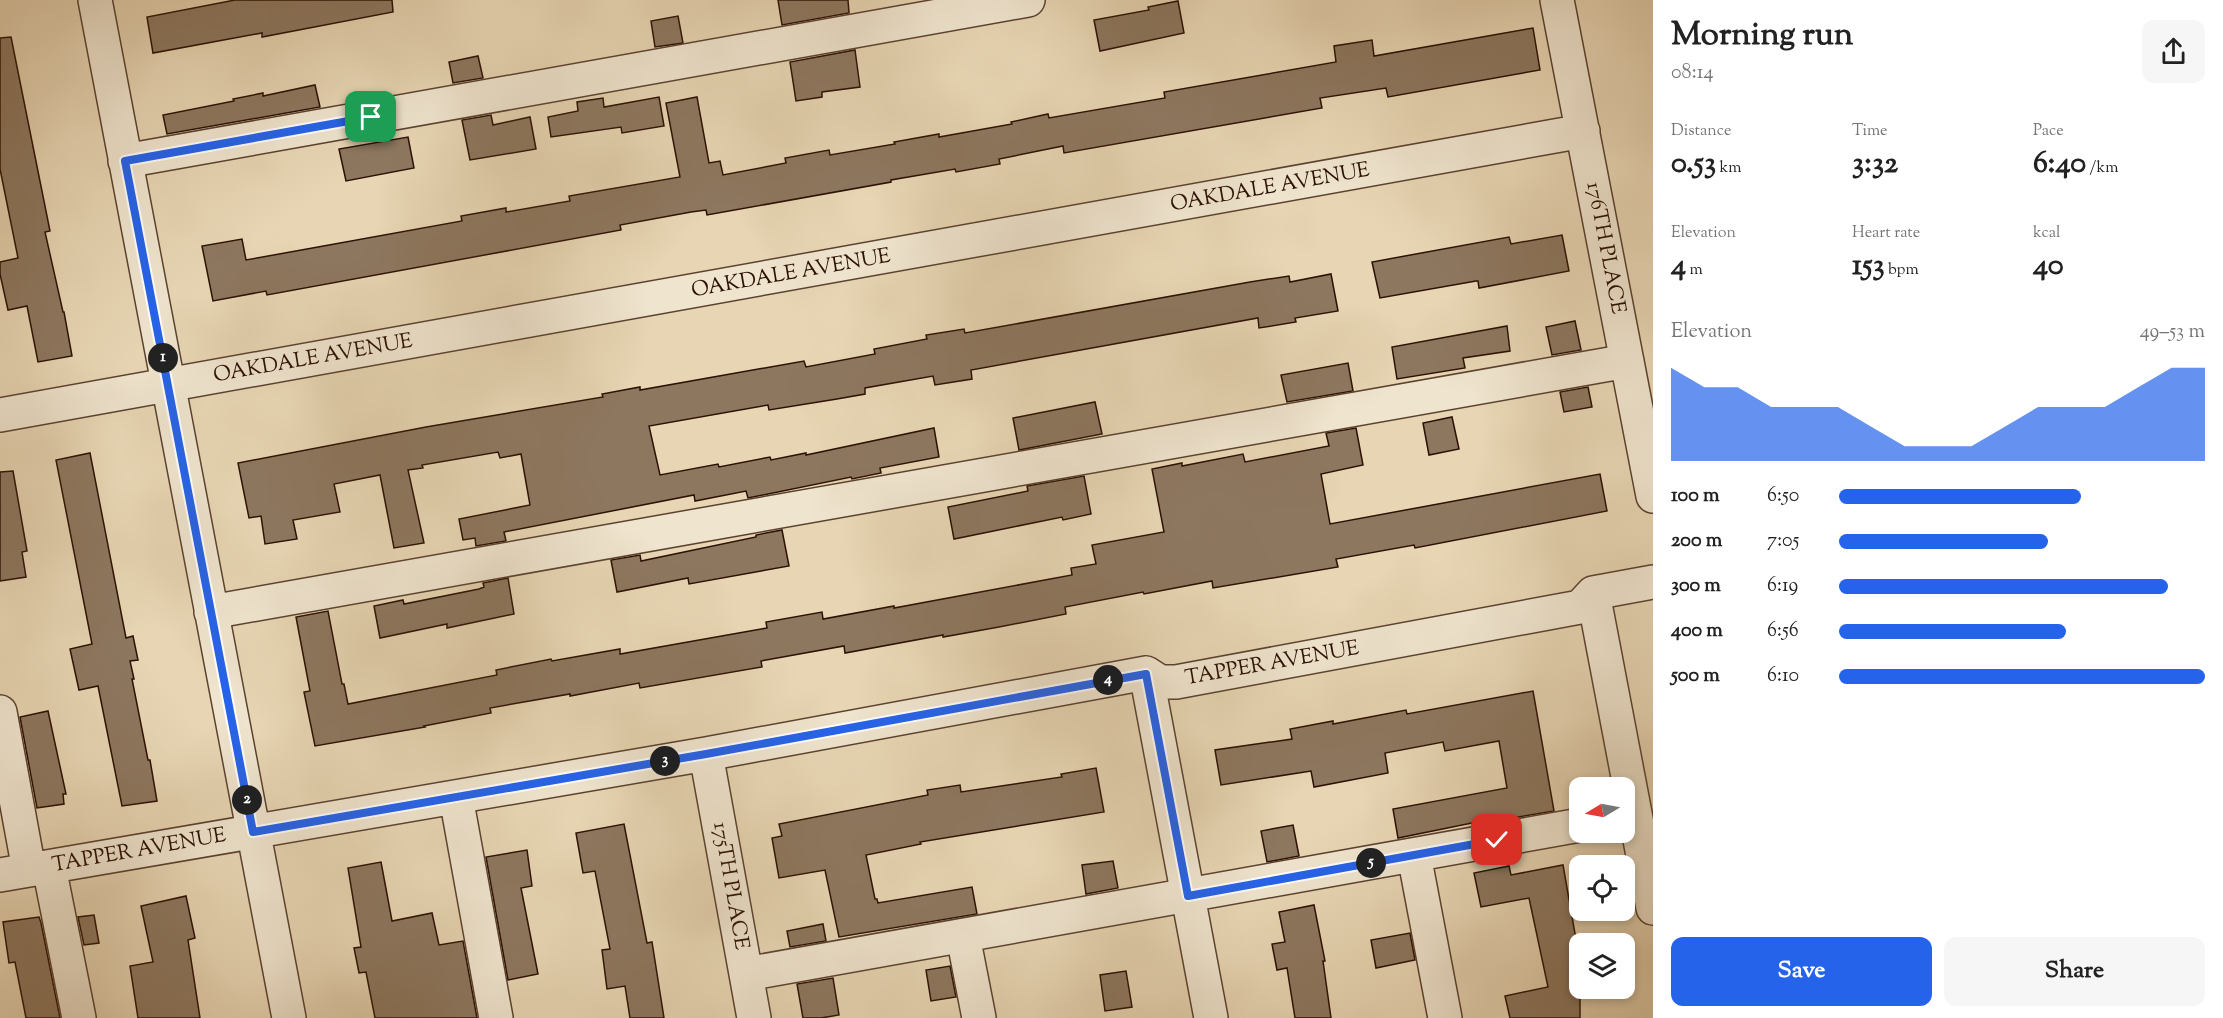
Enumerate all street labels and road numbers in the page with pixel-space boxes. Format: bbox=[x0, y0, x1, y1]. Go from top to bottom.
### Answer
street label: OAKDALE AVENUE bbox=[1168, 156, 1372, 220]
street label: 176TH PLACE bbox=[1577, 179, 1633, 317]
street label: OAKDALE AVENUE bbox=[689, 242, 893, 306]
street label: OAKDALE AVENUE bbox=[211, 327, 415, 391]
street label: TAPPER AVENUE bbox=[1183, 634, 1362, 694]
street label: 175TH PLACE bbox=[704, 820, 756, 952]
street label: TAPPER AVENUE bbox=[50, 821, 229, 881]

